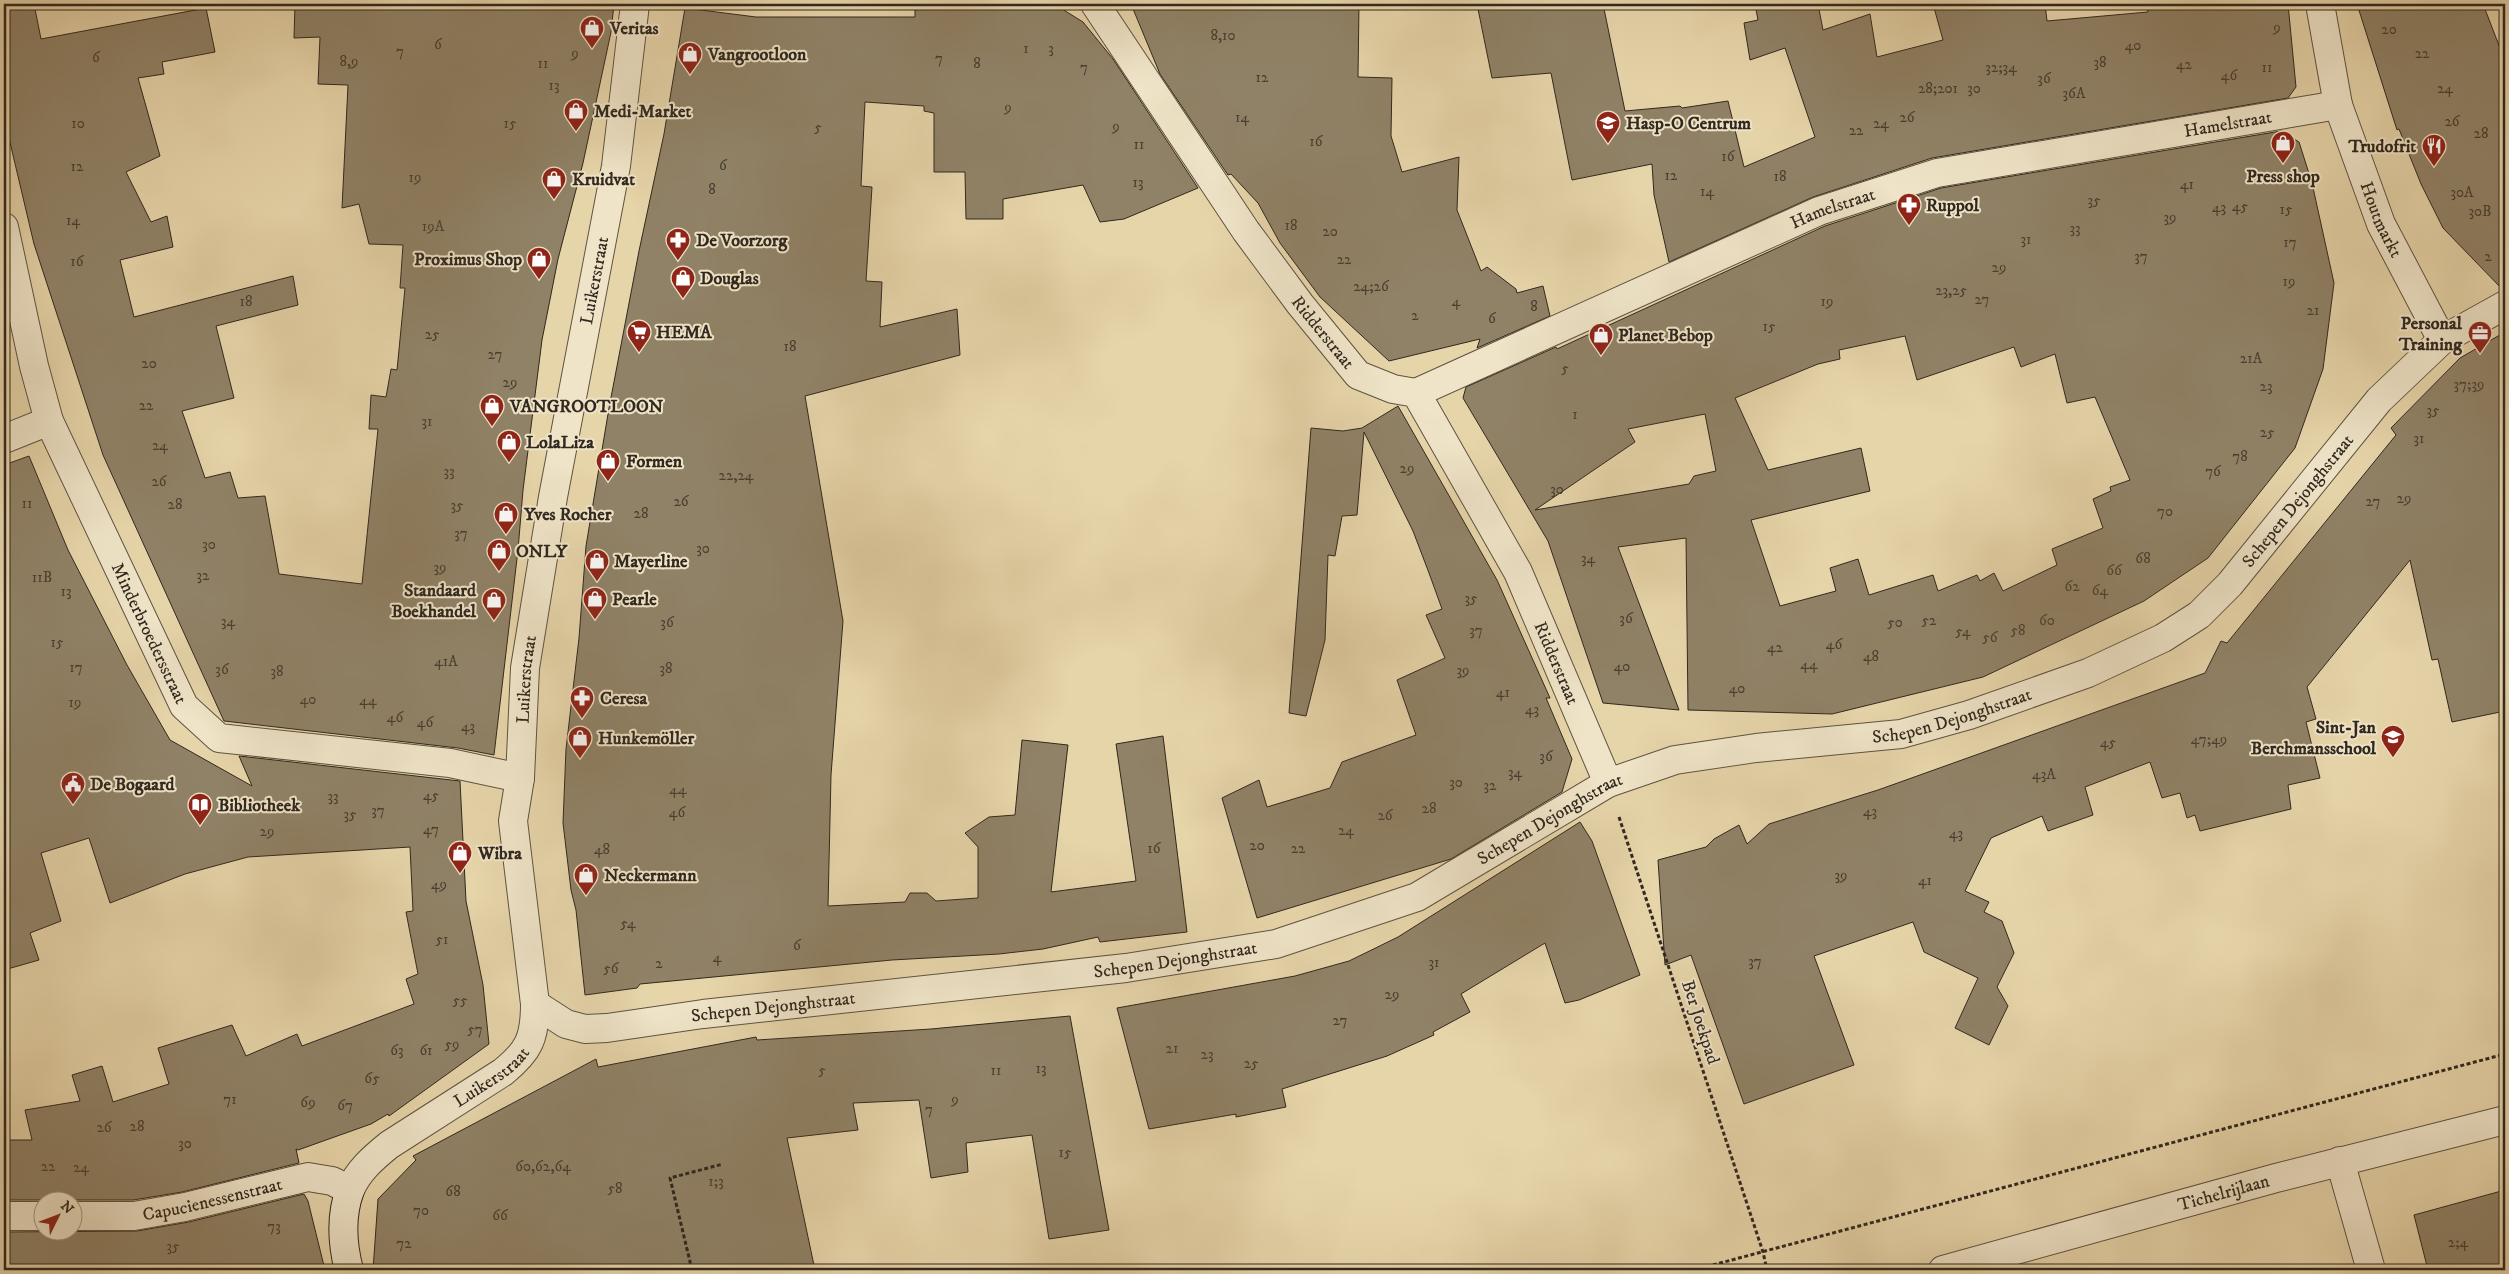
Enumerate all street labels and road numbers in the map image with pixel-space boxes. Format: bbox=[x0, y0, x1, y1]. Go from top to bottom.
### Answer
street label: Hamelstraat bbox=[2182, 106, 2274, 143]
street label: Houtmarkt bbox=[2355, 179, 2407, 262]
street label: Hamelstraat bbox=[1787, 184, 1878, 235]
street label: Luikerstraat bbox=[576, 235, 614, 326]
street label: Ridderstraat bbox=[1286, 292, 1359, 374]
street label: Schepen Dejonghstraat bbox=[2238, 430, 2359, 572]
street label: Minderbroedersstraat bbox=[106, 559, 192, 708]
street label: Ridderstraat bbox=[1528, 618, 1583, 708]
street label: Luikerstraat bbox=[512, 633, 542, 724]
street label: Schepen Dejonghstraat bbox=[1871, 684, 2035, 749]
street label: Schepen Dejonghstraat bbox=[1474, 769, 1626, 870]
street label: Schepen Dejonghstraat bbox=[1093, 937, 1259, 983]
street label: Ber Joekpad bbox=[1676, 978, 1724, 1067]
street label: Schepen Dejonghstraat bbox=[690, 987, 857, 1028]
street label: Luikerstraat bbox=[450, 1043, 535, 1113]
street label: Tichelrijlaan bbox=[2176, 1170, 2273, 1217]
street label: Capucienessenstraat bbox=[141, 1174, 285, 1226]

